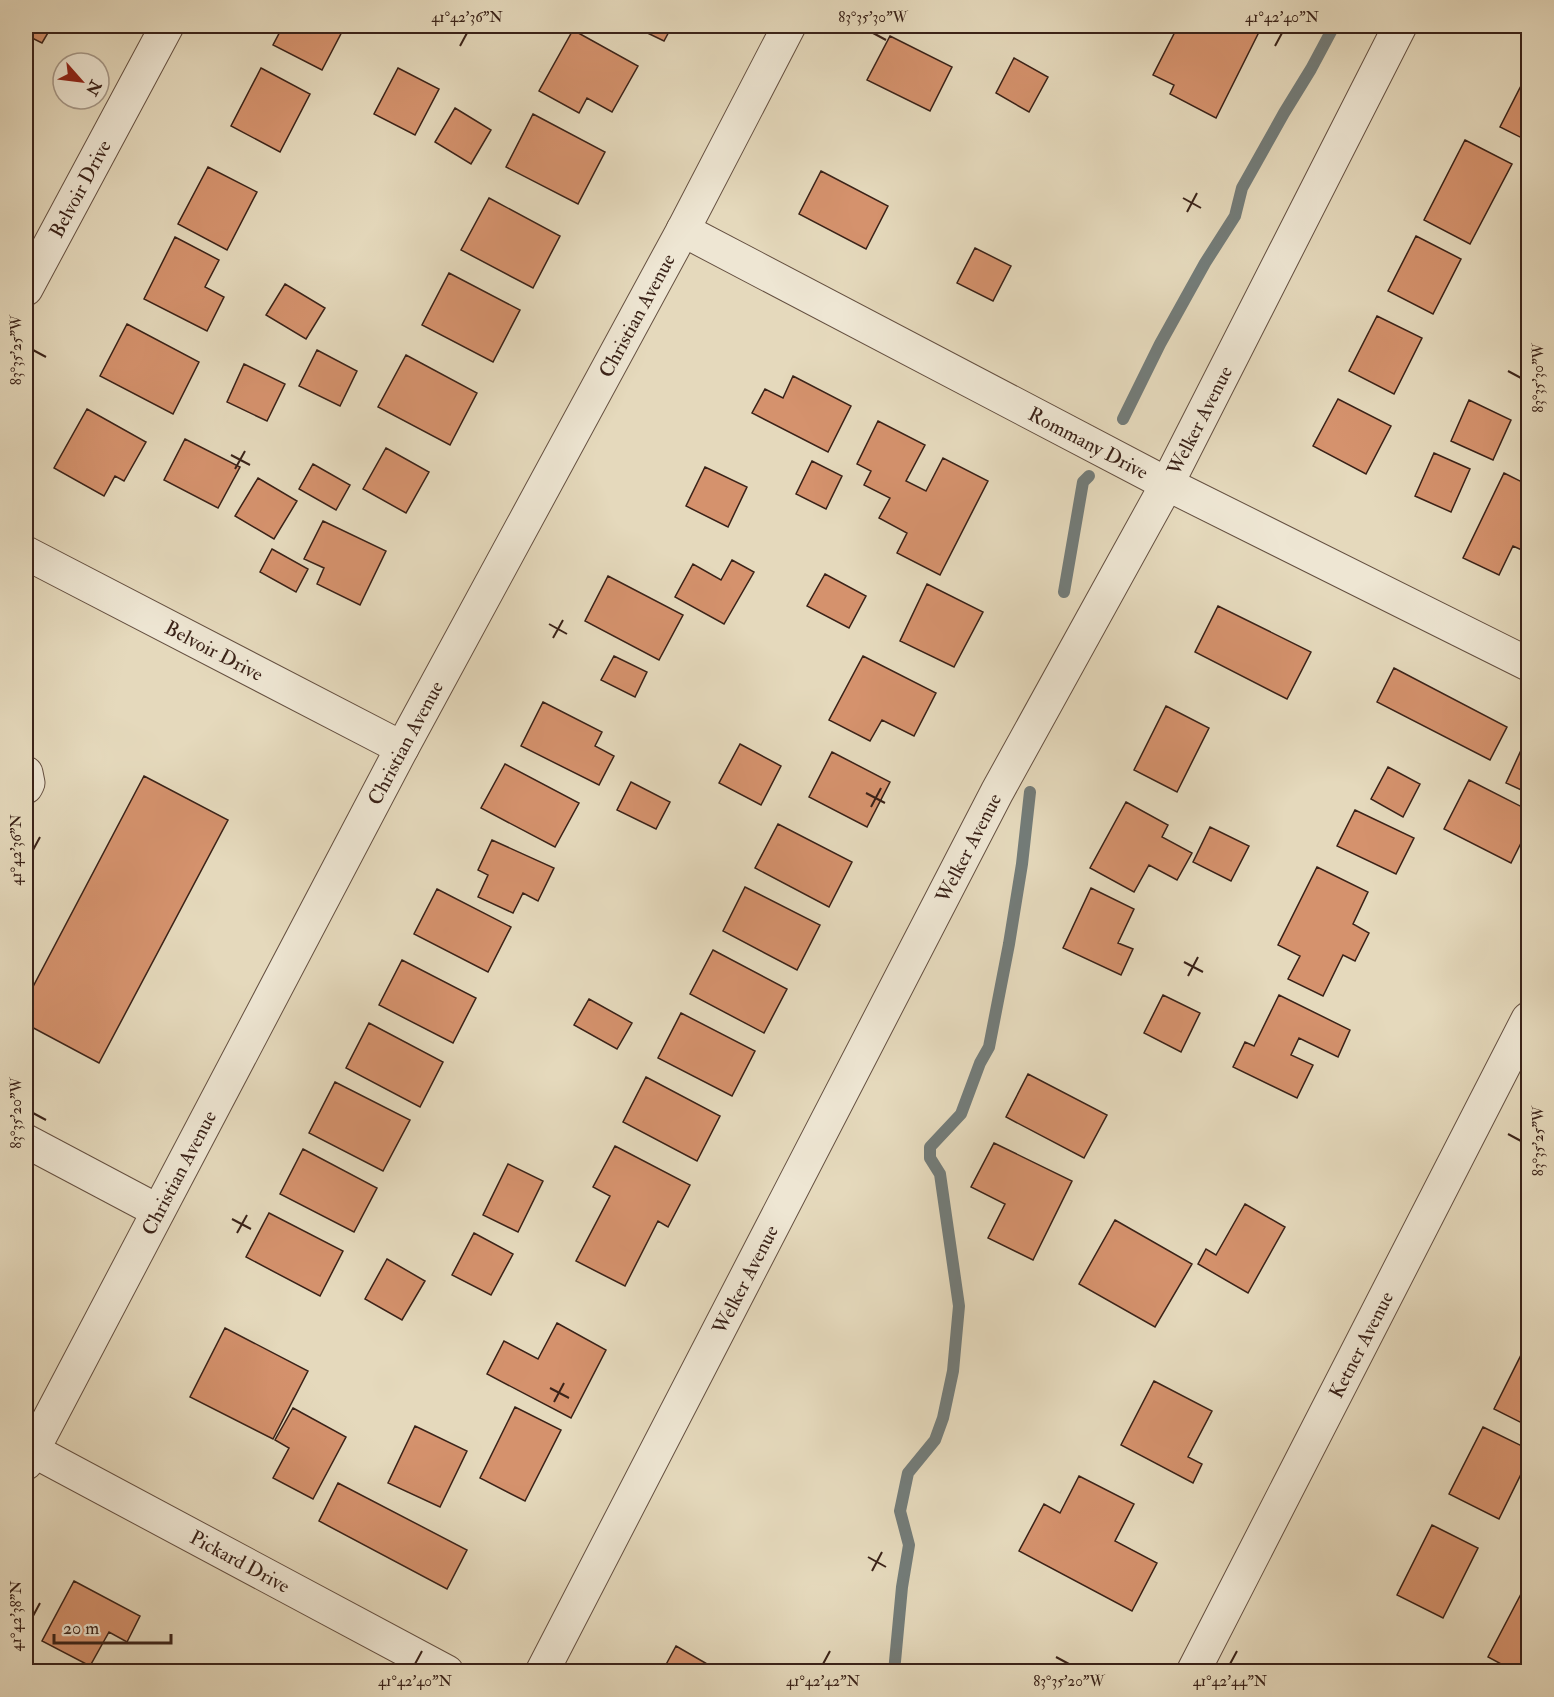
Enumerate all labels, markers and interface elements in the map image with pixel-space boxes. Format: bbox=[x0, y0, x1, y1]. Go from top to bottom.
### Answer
text: 41°42'36"N bbox=[431, 8, 503, 27]
text: 83°35'30"W bbox=[838, 8, 909, 27]
text: 41°42'40"N bbox=[1245, 8, 1320, 27]
north arrow bbox=[51, 51, 111, 111]
text: N bbox=[81, 76, 106, 99]
street label: Belvoir Drive bbox=[44, 136, 117, 242]
street label: Christian Avenue bbox=[593, 249, 681, 382]
text: 83°35'25"W bbox=[7, 314, 26, 385]
text: 83°35'30"W bbox=[1529, 342, 1548, 413]
street label: Welker Avenue bbox=[1161, 362, 1238, 480]
street label: Rommany Drive bbox=[1024, 402, 1153, 485]
street label: Belvoir Drive bbox=[161, 615, 267, 687]
street label: Christian Avenue bbox=[362, 677, 449, 809]
street label: Welker Avenue bbox=[930, 789, 1007, 908]
text: 41°42'36"N bbox=[7, 814, 26, 886]
text: 83°35'20"W bbox=[7, 1077, 26, 1149]
text: 83°35'25"W bbox=[1529, 1105, 1548, 1176]
street label: Christian Avenue bbox=[136, 1106, 222, 1240]
street label: Welker Avenue bbox=[706, 1221, 784, 1339]
street label: Ketner Avenue bbox=[1324, 1287, 1399, 1402]
street label: Pickard Drive bbox=[186, 1525, 294, 1599]
text: 41°42'38"N bbox=[7, 1580, 26, 1652]
scale bar bbox=[54, 1607, 171, 1645]
text: 20 m bbox=[63, 1617, 99, 1640]
text: 41°42'40"N bbox=[378, 1672, 453, 1691]
text: 41°42'42"N bbox=[786, 1672, 861, 1691]
text: 83°35'20"W bbox=[1033, 1672, 1105, 1691]
text: 41°42'44"N bbox=[1193, 1672, 1268, 1691]

